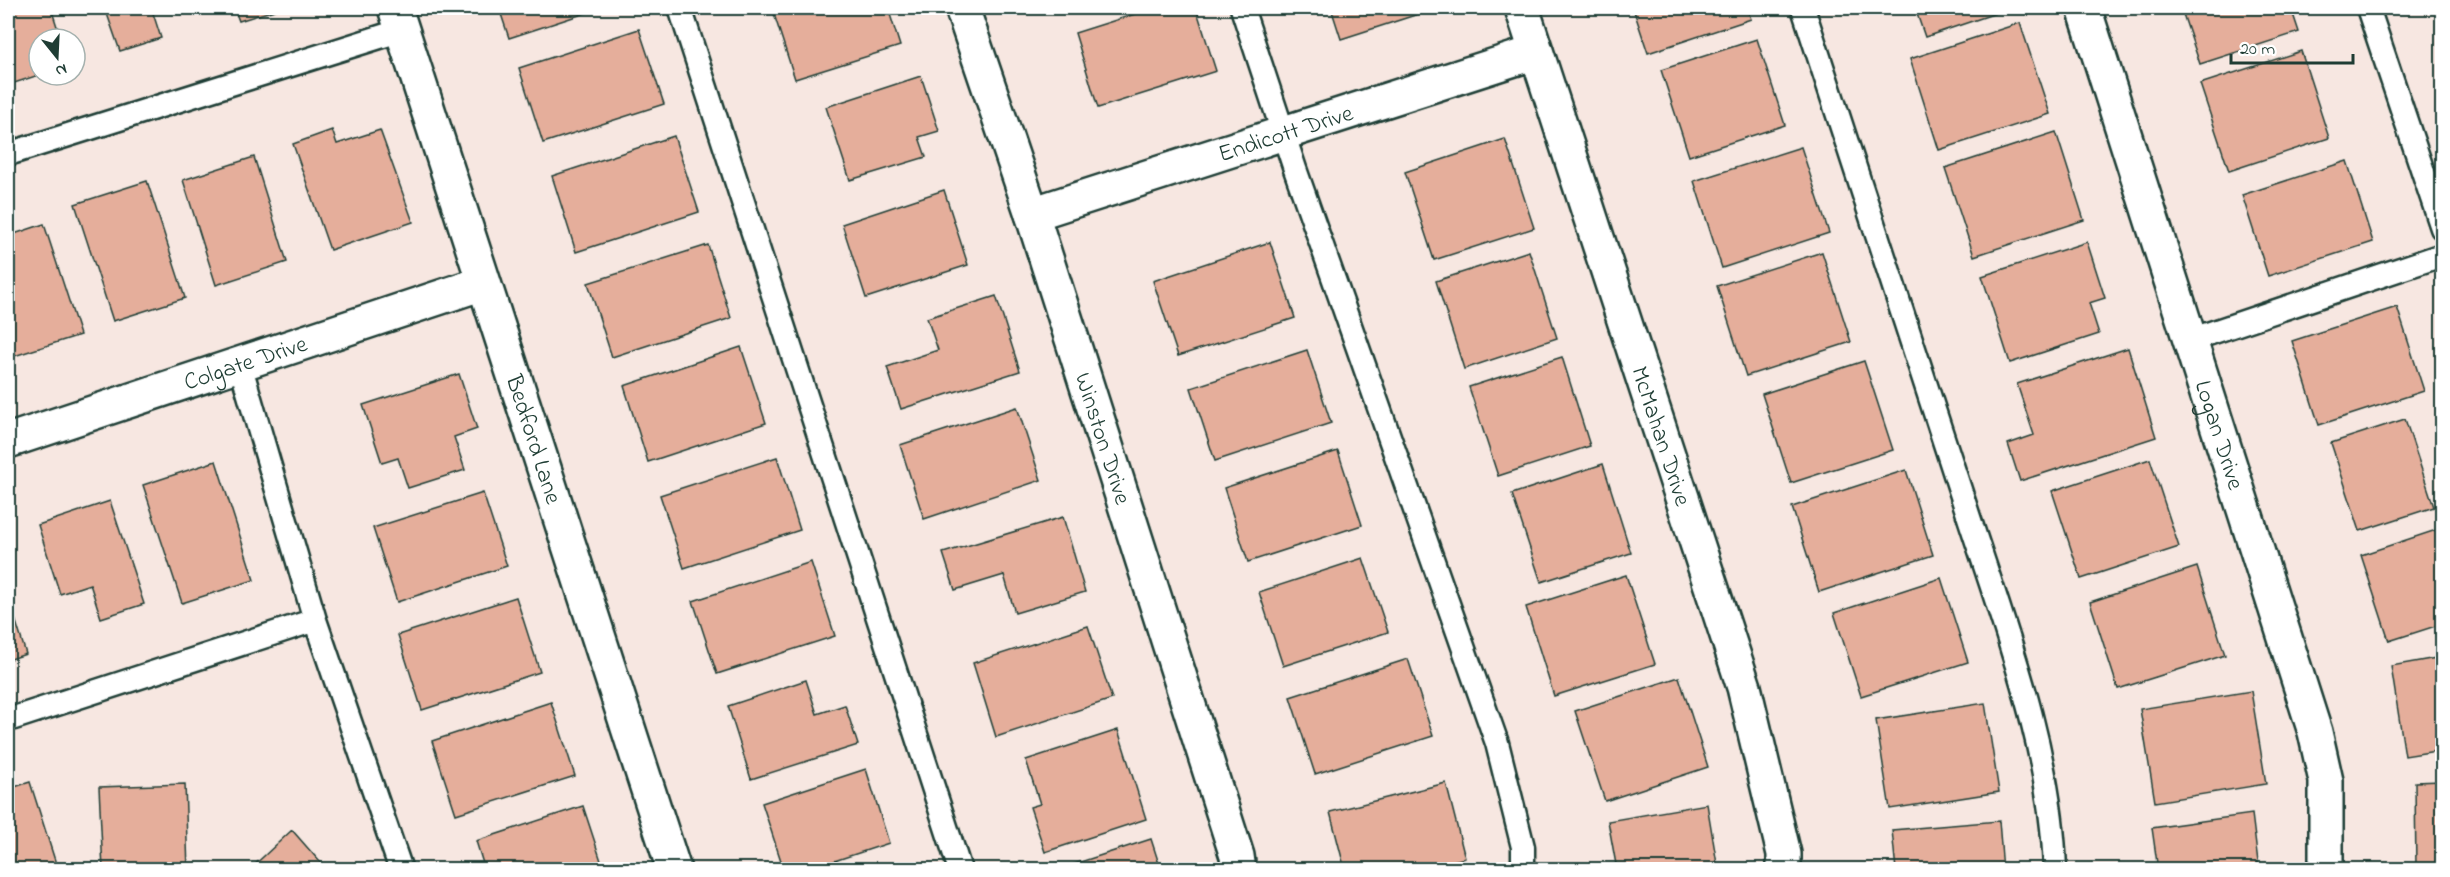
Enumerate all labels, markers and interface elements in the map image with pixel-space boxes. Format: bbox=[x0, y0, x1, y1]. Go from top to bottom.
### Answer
north arrow bbox=[27, 27, 87, 87]
scale bar bbox=[2231, 27, 2352, 65]
text: 20 m bbox=[2240, 37, 2275, 63]
text: N bbox=[52, 56, 70, 83]
street label: Endicott Drive bbox=[1214, 97, 1358, 173]
street label: Colgate Drive bbox=[180, 328, 312, 401]
street label: McMahan Drive bbox=[1620, 362, 1699, 511]
street label: Winston Drive bbox=[1064, 369, 1139, 510]
street label: Bedford Lane bbox=[495, 370, 569, 509]
street label: Logan Drive bbox=[2184, 376, 2252, 495]

